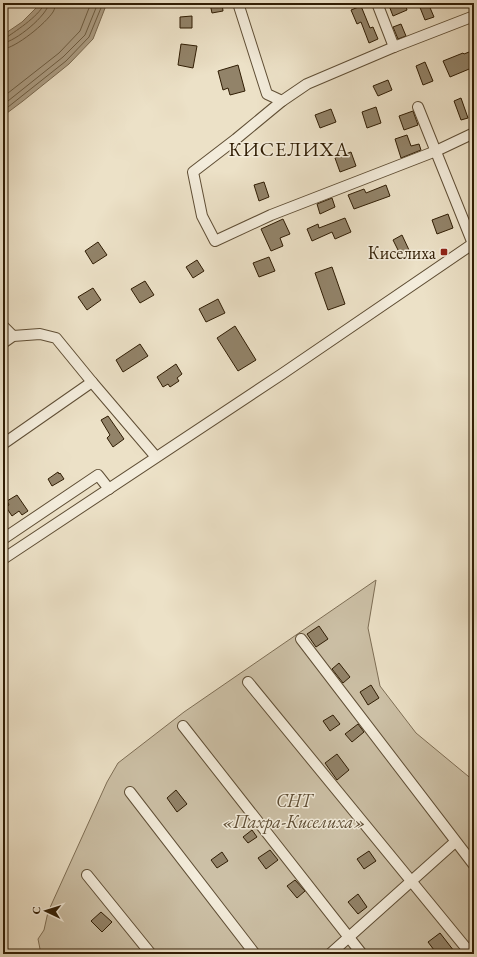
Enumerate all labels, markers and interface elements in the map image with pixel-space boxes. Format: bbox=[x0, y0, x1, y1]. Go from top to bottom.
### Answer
district label: КИСЕЛИХА bbox=[228, 136, 350, 162]
place label: Киселиха bbox=[368, 241, 437, 264]
marker: Киселиха bbox=[439, 247, 449, 257]
park label: СНТ «Пахра-Киселиха» bbox=[222, 789, 366, 834]
north arrow bbox=[26, 891, 66, 931]
text: С bbox=[29, 906, 43, 915]

